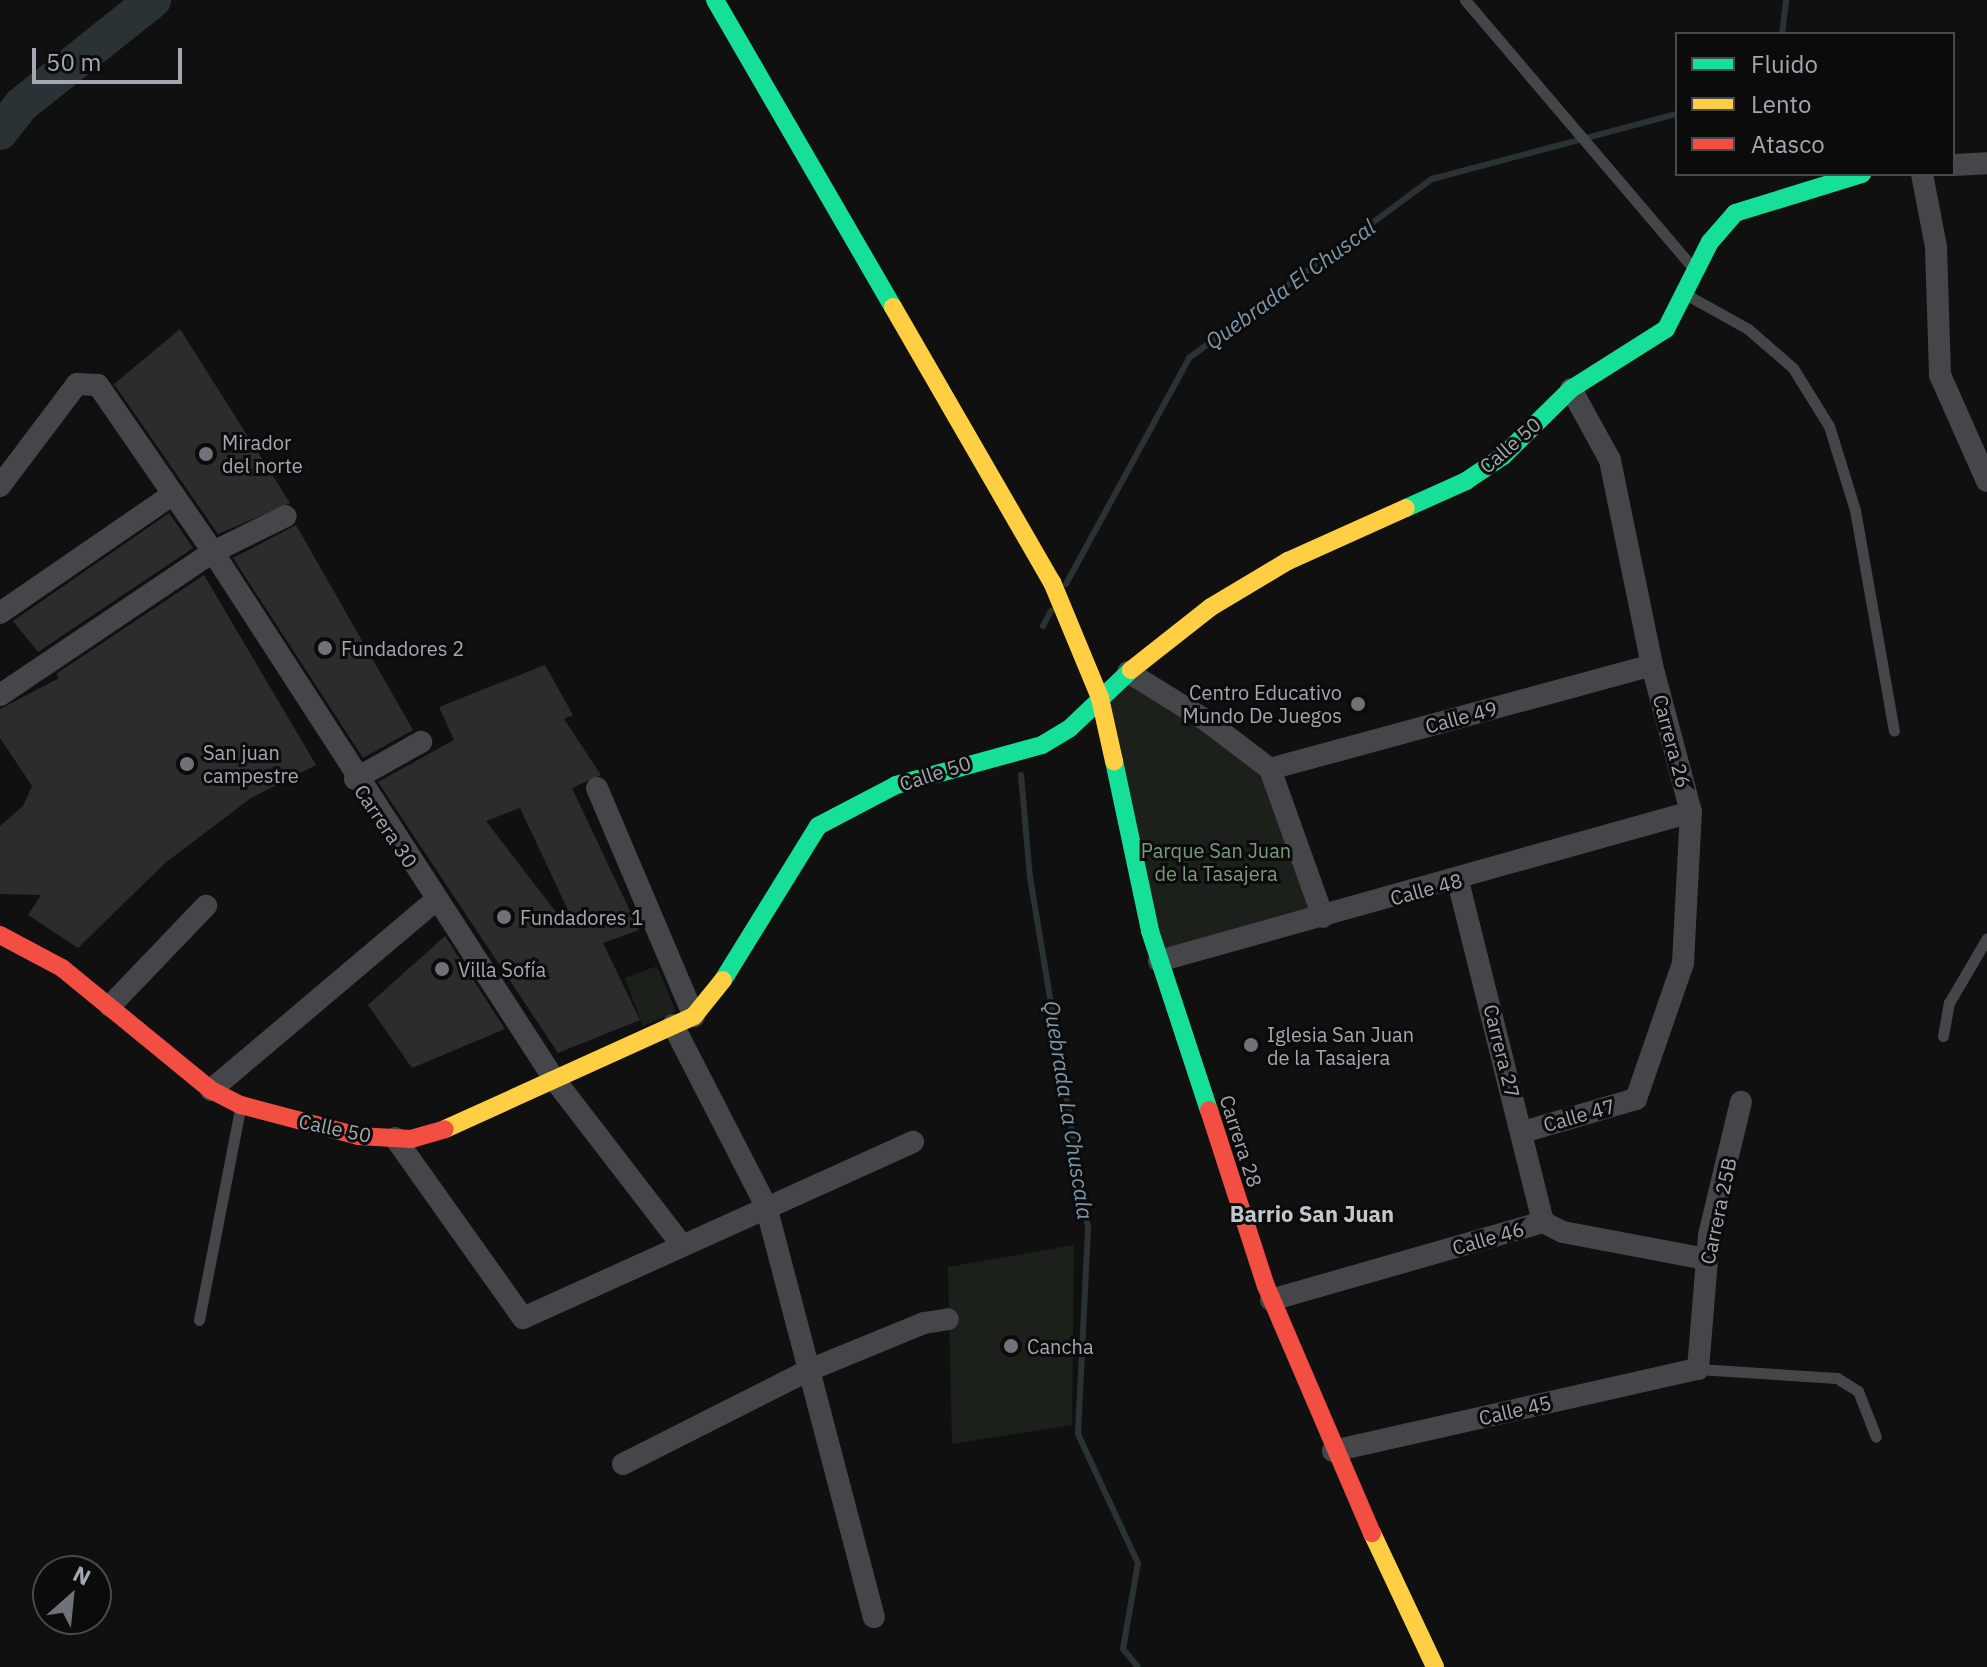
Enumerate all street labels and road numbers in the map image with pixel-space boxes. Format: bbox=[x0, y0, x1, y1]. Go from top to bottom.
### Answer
street label: Calle 50 bbox=[1474, 412, 1546, 478]
street label: Carrera 26 bbox=[1648, 692, 1696, 790]
street label: Calle 49 bbox=[1422, 696, 1500, 738]
street label: Calle 50 bbox=[896, 750, 974, 796]
street label: Carrera 30 bbox=[349, 780, 423, 872]
street label: Calle 48 bbox=[1387, 868, 1465, 910]
street label: Carrera 27 bbox=[1479, 1002, 1525, 1100]
street label: Carrera 28 bbox=[1215, 1092, 1267, 1190]
street label: Calle 47 bbox=[1540, 1093, 1618, 1137]
street label: Calle 50 bbox=[297, 1109, 373, 1147]
street label: Carrera 25B bbox=[1695, 1155, 1741, 1267]
street label: Calle 46 bbox=[1449, 1216, 1527, 1260]
street label: Calle 45 bbox=[1476, 1390, 1554, 1430]

